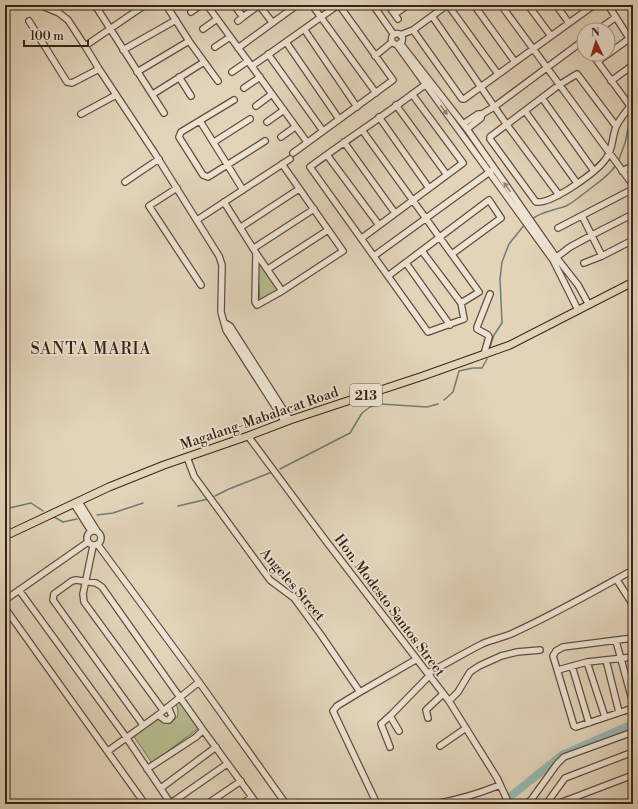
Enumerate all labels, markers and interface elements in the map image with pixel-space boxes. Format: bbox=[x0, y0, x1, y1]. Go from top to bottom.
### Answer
scale bar bbox=[24, 22, 88, 48]
north arrow bbox=[576, 22, 616, 62]
text: N bbox=[591, 26, 600, 40]
text: 100 m bbox=[30, 29, 64, 44]
one-way arrow bbox=[440, 105, 448, 116]
one-way arrow bbox=[503, 181, 511, 192]
district label: SANTA MARIA bbox=[30, 339, 152, 359]
street label: Magalang-Mabalacat Road bbox=[178, 383, 341, 455]
road number: 213 bbox=[350, 384, 382, 406]
street label: Hon. Modesto Santos Street bbox=[330, 531, 449, 680]
street label: Angeles Street bbox=[255, 544, 329, 625]

